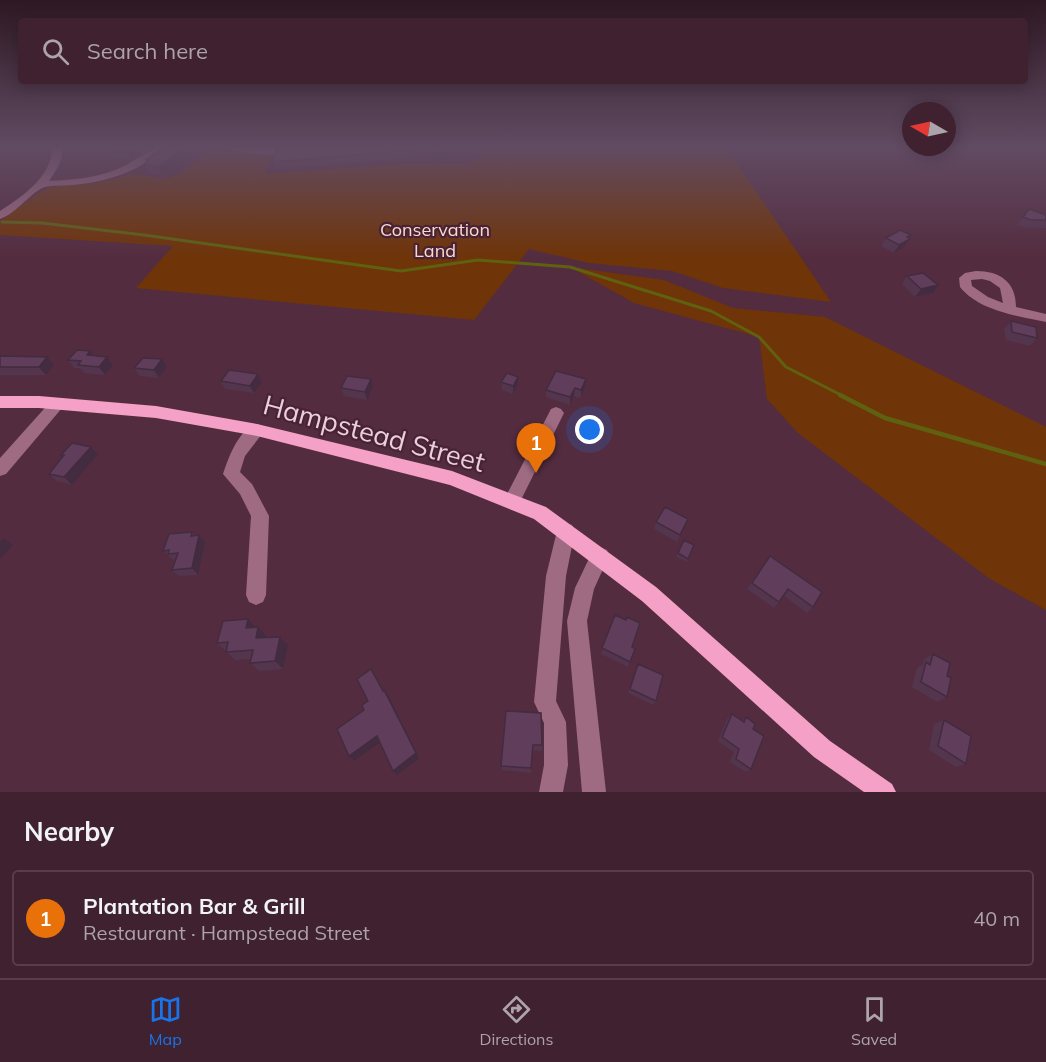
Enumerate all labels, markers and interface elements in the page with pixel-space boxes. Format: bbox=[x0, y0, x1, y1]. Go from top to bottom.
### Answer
search box bbox=[18, 18, 1028, 84]
icon: search bbox=[39, 35, 72, 68]
text: Search here bbox=[87, 37, 208, 65]
north arrow bbox=[902, 102, 956, 156]
park label: Conservation Land bbox=[380, 218, 490, 262]
street label: Hampstead Street bbox=[260, 387, 489, 479]
your location bbox=[575, 415, 604, 444]
pin: 1 bbox=[516, 424, 556, 473]
text: Nearby bbox=[24, 815, 114, 848]
text: Plantation Bar & Grill bbox=[83, 892, 306, 920]
text: 1 bbox=[40, 906, 52, 931]
text: 40 m bbox=[973, 906, 1020, 931]
text: Restaurant · Hampstead Street bbox=[83, 920, 370, 945]
tab: Map bbox=[149, 993, 182, 1049]
tab: Directions bbox=[479, 993, 553, 1049]
tab: Saved bbox=[851, 993, 897, 1049]

